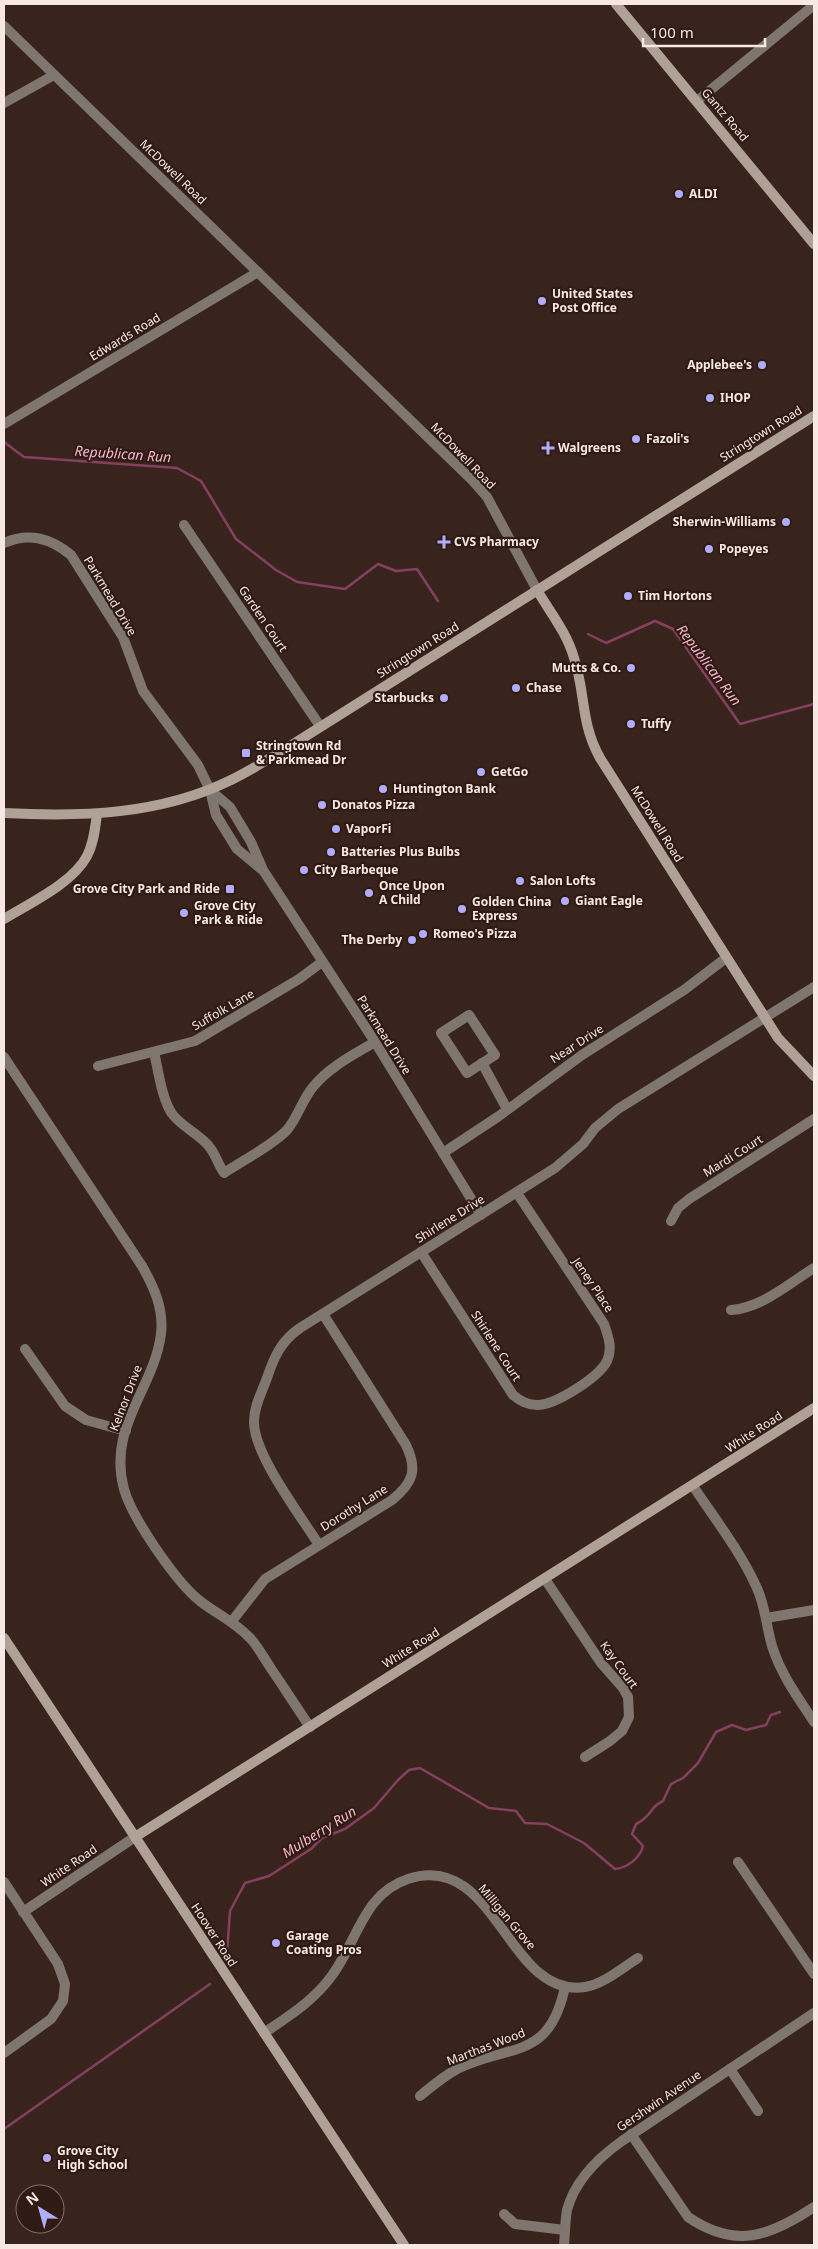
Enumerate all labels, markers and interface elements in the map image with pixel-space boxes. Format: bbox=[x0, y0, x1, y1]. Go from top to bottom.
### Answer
scale bar bbox=[643, 15, 766, 47]
text: 100 m bbox=[650, 22, 694, 42]
street label: Gantz Road bbox=[698, 84, 753, 145]
street label: McDowell Road bbox=[136, 135, 210, 208]
place label: ALDI bbox=[689, 185, 718, 202]
marker: ALDI bbox=[673, 188, 685, 200]
place label: United States Post Office bbox=[552, 285, 633, 316]
marker: United States Post Office bbox=[536, 295, 548, 307]
street label: Edwards Road bbox=[86, 309, 163, 364]
place label: Applebee's bbox=[687, 356, 752, 373]
marker: Applebee's bbox=[756, 359, 768, 371]
place label: IHOP bbox=[720, 389, 751, 406]
marker: IHOP bbox=[704, 392, 716, 404]
street label: Stringtown Road bbox=[716, 401, 805, 466]
street label: McDowell Road bbox=[427, 419, 500, 493]
place label: Fazoli's bbox=[646, 430, 689, 447]
marker: Fazoli's bbox=[630, 433, 642, 445]
place label: Walgreens bbox=[558, 439, 621, 456]
water label: Republican Run bbox=[74, 441, 172, 466]
marker: Walgreens bbox=[542, 442, 554, 454]
place label: Sherwin-Williams bbox=[673, 513, 776, 530]
marker: Sherwin-Williams bbox=[780, 516, 792, 528]
place label: CVS Pharmacy bbox=[454, 533, 539, 550]
marker: CVS Pharmacy bbox=[438, 536, 450, 548]
place label: Popeyes bbox=[719, 540, 769, 557]
marker: Popeyes bbox=[703, 543, 715, 555]
street label: Parkmead Drive bbox=[80, 553, 141, 639]
street label: Garden Court bbox=[235, 582, 292, 656]
place label: Tim Hortons bbox=[638, 587, 712, 604]
marker: Tim Hortons bbox=[622, 590, 634, 602]
street label: Stringtown Road bbox=[373, 617, 462, 682]
water label: Republican Run bbox=[673, 620, 746, 709]
place label: Mutts & Co. bbox=[552, 659, 621, 676]
marker: Mutts & Co. bbox=[625, 662, 637, 674]
place label: Chase bbox=[526, 679, 562, 696]
marker: Chase bbox=[510, 682, 522, 694]
place label: Starbucks bbox=[375, 689, 434, 706]
marker: Starbucks bbox=[438, 692, 450, 704]
place label: Tuffy bbox=[641, 715, 671, 732]
marker: Tuffy bbox=[625, 718, 637, 730]
place label: Stringtown Rd & Parkmead Dr bbox=[256, 737, 347, 768]
marker: Stringtown Rd & Parkmead Dr bbox=[240, 747, 252, 759]
place label: GetGo bbox=[491, 763, 528, 780]
marker: GetGo bbox=[475, 766, 487, 778]
place label: Huntington Bank bbox=[393, 780, 497, 797]
street label: McDowell Road bbox=[627, 782, 688, 865]
marker: Huntington Bank bbox=[377, 783, 389, 795]
place label: Donatos Pizza bbox=[332, 796, 415, 813]
marker: Donatos Pizza bbox=[316, 799, 328, 811]
place label: VaporFi bbox=[346, 820, 391, 837]
marker: VaporFi bbox=[330, 823, 342, 835]
place label: Batteries Plus Bulbs bbox=[341, 843, 460, 860]
marker: Batteries Plus Bulbs bbox=[325, 846, 337, 858]
place label: City Barbeque bbox=[314, 861, 398, 878]
marker: City Barbeque bbox=[298, 864, 310, 876]
place label: Salon Lofts bbox=[530, 872, 596, 889]
marker: Salon Lofts bbox=[514, 875, 526, 887]
place label: Once Upon A Child bbox=[379, 877, 445, 908]
place label: Grove City Park and Ride bbox=[73, 880, 220, 897]
marker: Grove City Park and Ride bbox=[224, 883, 236, 895]
marker: Once Upon A Child bbox=[363, 887, 375, 899]
place label: Giant Eagle bbox=[575, 892, 643, 909]
place label: Golden China Express bbox=[472, 893, 552, 924]
marker: Giant Eagle bbox=[559, 895, 571, 907]
place label: Grove City Park & Ride bbox=[194, 897, 263, 928]
marker: Golden China Express bbox=[456, 903, 468, 915]
marker: Grove City Park & Ride bbox=[178, 907, 190, 919]
place label: Romeo's Pizza bbox=[433, 925, 517, 942]
marker: Romeo's Pizza bbox=[417, 928, 429, 940]
place label: The Derby bbox=[341, 931, 402, 948]
marker: The Derby bbox=[406, 934, 418, 946]
street label: Suffolk Lane bbox=[188, 985, 257, 1034]
street label: Parkmead Drive bbox=[353, 992, 416, 1078]
street label: Near Drive bbox=[547, 1020, 607, 1067]
street label: Mardi Court bbox=[700, 1130, 766, 1181]
street label: Shirlene Drive bbox=[412, 1190, 488, 1247]
street label: Jeney Place bbox=[568, 1253, 618, 1316]
street label: Shirlene Court bbox=[467, 1307, 526, 1385]
street label: Kelnor Drive bbox=[105, 1362, 146, 1433]
street label: White Road bbox=[722, 1407, 786, 1456]
street label: Dorothy Lane bbox=[317, 1480, 391, 1535]
street label: White Road bbox=[379, 1623, 443, 1672]
street label: Kay Court bbox=[596, 1637, 643, 1692]
water label: Mulberry Run bbox=[278, 1801, 359, 1862]
street label: White Road bbox=[37, 1840, 100, 1891]
street label: Milligan Grove bbox=[475, 1880, 540, 1953]
street label: Hoover Road bbox=[187, 1900, 241, 1970]
place label: Garage Coating Pros bbox=[286, 1927, 362, 1958]
marker: Garage Coating Pros bbox=[270, 1937, 282, 1949]
street label: Marthas Wood bbox=[444, 2024, 527, 2069]
street label: Gershwin Avenue bbox=[613, 2066, 705, 2135]
place label: Grove City High School bbox=[57, 2142, 127, 2173]
marker: Grove City High School bbox=[41, 2152, 53, 2164]
north arrow bbox=[15, 2184, 65, 2234]
text: N bbox=[22, 2187, 42, 2209]

